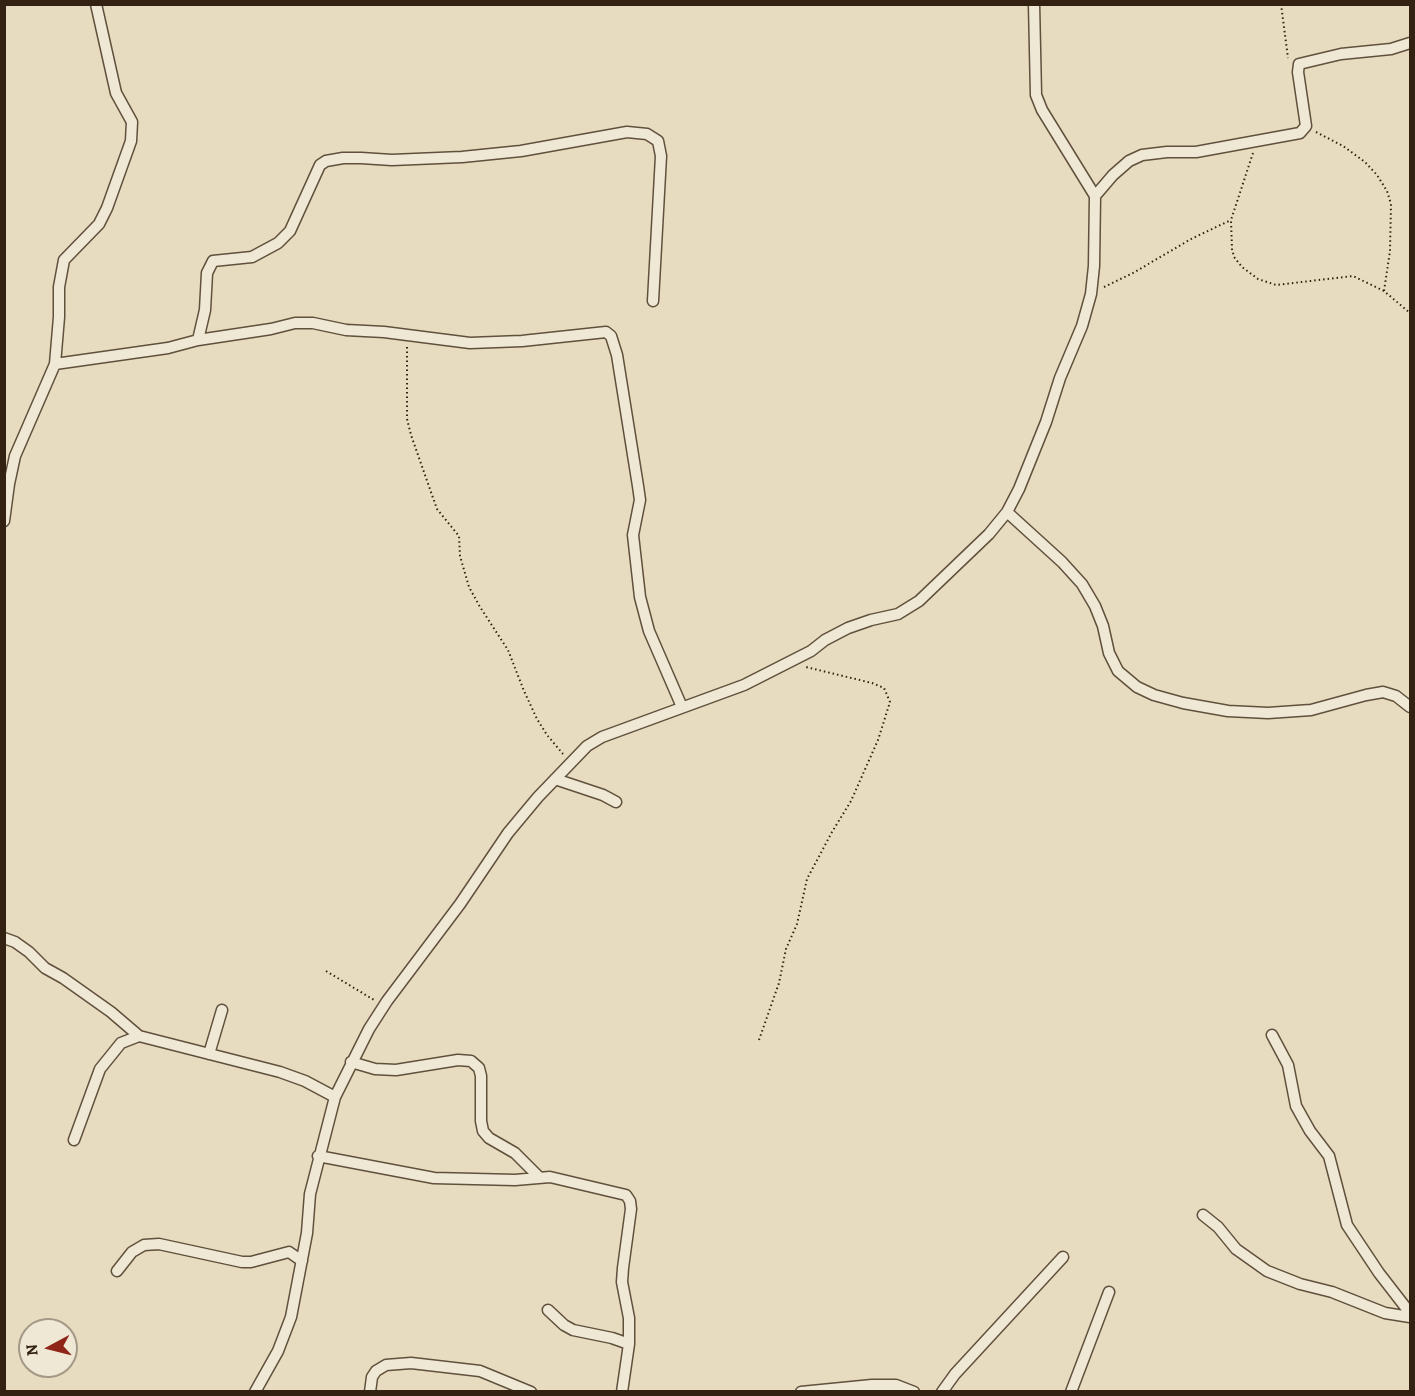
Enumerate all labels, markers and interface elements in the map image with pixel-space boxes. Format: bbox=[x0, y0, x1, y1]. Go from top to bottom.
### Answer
north arrow bbox=[18, 1318, 78, 1378]
text: N bbox=[20, 1343, 44, 1357]

